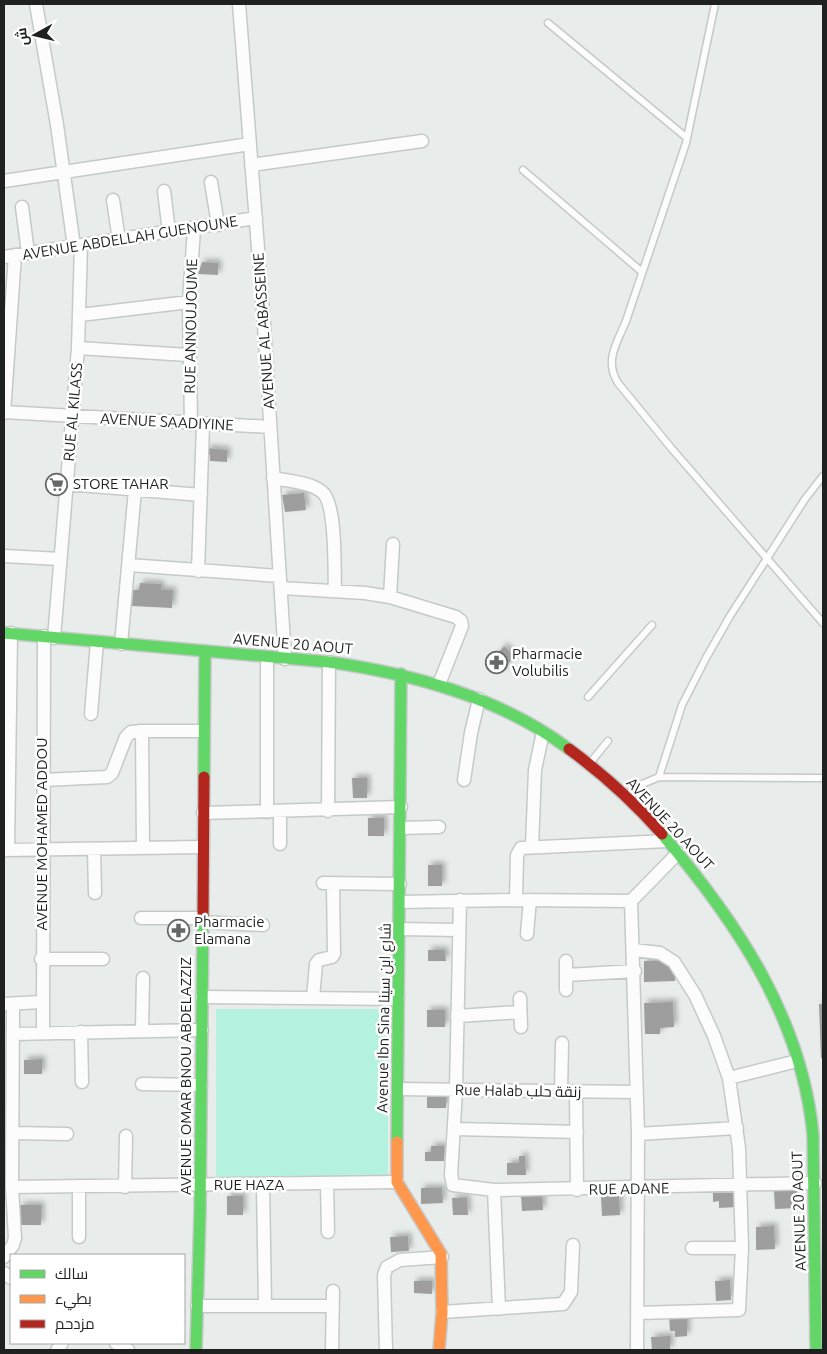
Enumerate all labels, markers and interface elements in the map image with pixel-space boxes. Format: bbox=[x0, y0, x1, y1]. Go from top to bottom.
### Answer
north arrow bbox=[10, 10, 60, 60]
text: ش bbox=[13, 27, 32, 47]
street label: AVENUE ABDELLAH GUENOUNE bbox=[21, 212, 239, 263]
street label: AVENUE AL ABASSEINE bbox=[250, 252, 277, 410]
street label: RUE ANNOUJOUME bbox=[181, 258, 200, 394]
street label: RUE AL KILASS bbox=[60, 362, 85, 462]
street label: AVENUE SAADIYINE bbox=[100, 410, 234, 433]
supermarket icon: STORE TAHAR bbox=[45, 472, 69, 496]
place label: STORE TAHAR bbox=[73, 475, 169, 492]
street label: AVENUE 20 AOUT bbox=[233, 630, 354, 657]
place label: Pharmacie Volubilis bbox=[512, 645, 583, 679]
pharmacy icon: Pharmacie Volubilis bbox=[484, 651, 508, 675]
street label: AVENUE MOHAMED ADDOU bbox=[33, 738, 50, 930]
street label: AVENUE 20 AOUT bbox=[623, 774, 718, 874]
place label: Pharmacie Elamana bbox=[194, 913, 265, 947]
pharmacy icon: Pharmacie Elamana bbox=[166, 919, 190, 943]
street label: Avenue Ibn Sina شارع ابن سينا bbox=[373, 923, 397, 1113]
street label: AVENUE OMAR BNOU ABDELAZZIZ bbox=[177, 957, 194, 1195]
street label: Rue Halab زنقة حلب bbox=[455, 1081, 581, 1101]
street label: AVENUE 20 AOUT bbox=[788, 1150, 809, 1271]
street label: RUE HAZA bbox=[214, 1176, 284, 1193]
street label: RUE ADANE bbox=[589, 1179, 669, 1198]
legend bbox=[10, 1254, 185, 1344]
text: سالك bbox=[55, 1265, 88, 1282]
text: بطيء bbox=[55, 1290, 92, 1311]
text: مزدحم bbox=[55, 1315, 95, 1334]

